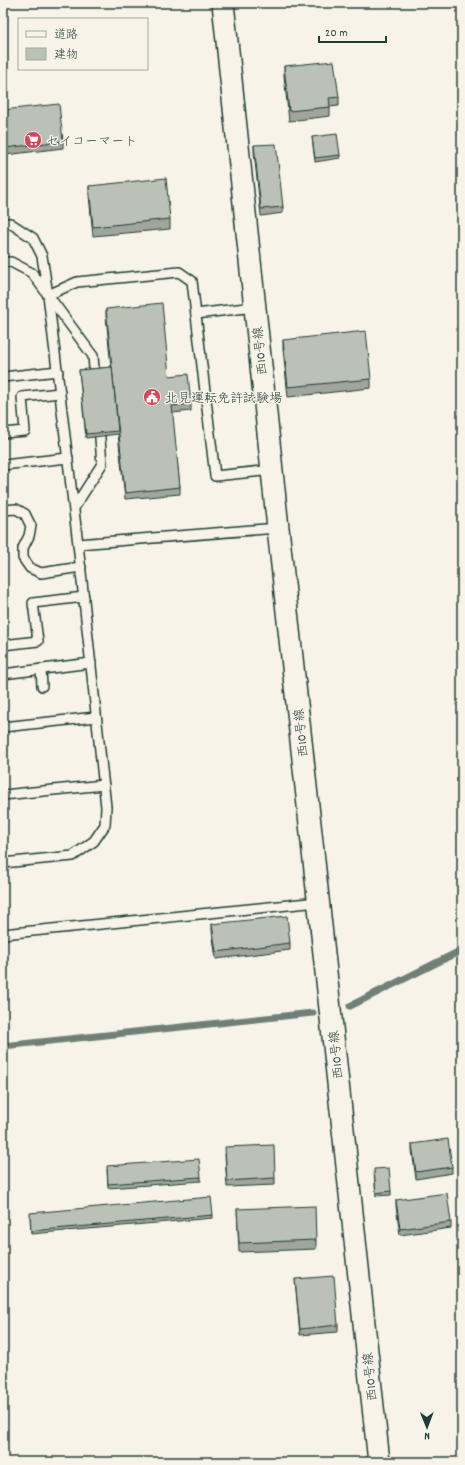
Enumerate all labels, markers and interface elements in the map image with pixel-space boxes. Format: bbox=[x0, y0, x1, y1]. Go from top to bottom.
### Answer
legend bbox=[18, 18, 148, 70]
scale bar bbox=[319, 18, 386, 44]
text: 20 m bbox=[325, 25, 348, 42]
text: 道路 bbox=[54, 27, 78, 44]
text: 建物 bbox=[54, 47, 78, 64]
supermarket icon: セイコーマート bbox=[23, 130, 43, 150]
place label: セイコーマート bbox=[46, 133, 137, 152]
street label: 西10号線 bbox=[249, 324, 273, 376]
public building icon: 北見運転免許試験場 bbox=[142, 387, 162, 407]
place label: 北見運転免許試験場 bbox=[165, 390, 282, 409]
street label: 西10号線 bbox=[290, 706, 314, 758]
street label: 西10号線 bbox=[325, 1028, 349, 1080]
street label: 西10号線 bbox=[359, 1350, 383, 1402]
north arrow bbox=[407, 1407, 447, 1447]
text: N bbox=[424, 1427, 430, 1443]

